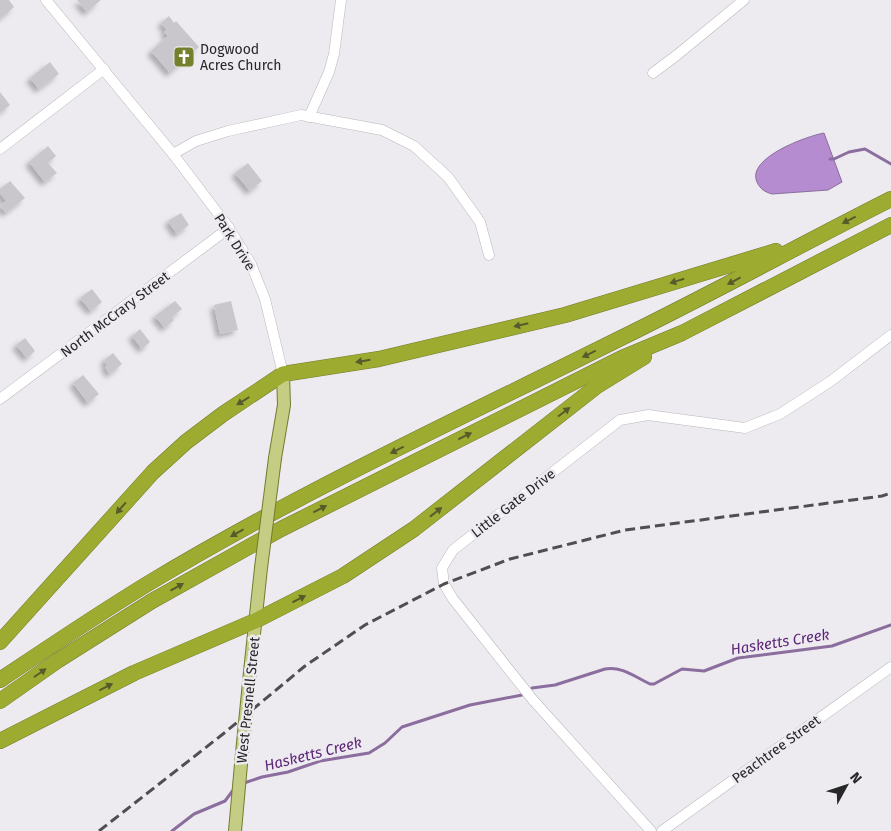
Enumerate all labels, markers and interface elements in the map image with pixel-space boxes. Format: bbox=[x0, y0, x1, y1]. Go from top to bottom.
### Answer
place label: Dogwood Acres Church bbox=[200, 41, 282, 74]
church icon: Dogwood Acres Church bbox=[172, 45, 196, 69]
street label: Park Drive bbox=[210, 211, 259, 274]
one-way arrow bbox=[842, 216, 857, 224]
street label: North McCrary Street bbox=[58, 267, 174, 361]
one-way arrow bbox=[727, 276, 741, 285]
one-way arrow bbox=[670, 277, 685, 285]
one-way arrow bbox=[514, 321, 529, 329]
one-way arrow bbox=[582, 351, 596, 359]
one-way arrow bbox=[355, 358, 371, 366]
one-way arrow bbox=[236, 396, 249, 406]
one-way arrow bbox=[557, 406, 570, 417]
one-way arrow bbox=[458, 431, 472, 439]
one-way arrow bbox=[389, 446, 404, 454]
street label: Little Gate Drive bbox=[468, 465, 559, 541]
one-way arrow bbox=[115, 501, 127, 513]
one-way arrow bbox=[313, 505, 327, 513]
one-way arrow bbox=[429, 506, 442, 517]
one-way arrow bbox=[230, 529, 244, 537]
one-way arrow bbox=[170, 583, 185, 591]
one-way arrow bbox=[292, 595, 306, 603]
water label: Hasketts Creek bbox=[729, 625, 831, 659]
street label: West Presnell Street bbox=[233, 635, 264, 764]
one-way arrow bbox=[33, 668, 47, 678]
one-way arrow bbox=[99, 683, 113, 691]
street label: Peachtree Street bbox=[729, 711, 824, 787]
water label: Hasketts Creek bbox=[262, 733, 364, 775]
north arrow bbox=[821, 761, 871, 811]
text: N bbox=[846, 769, 865, 787]

